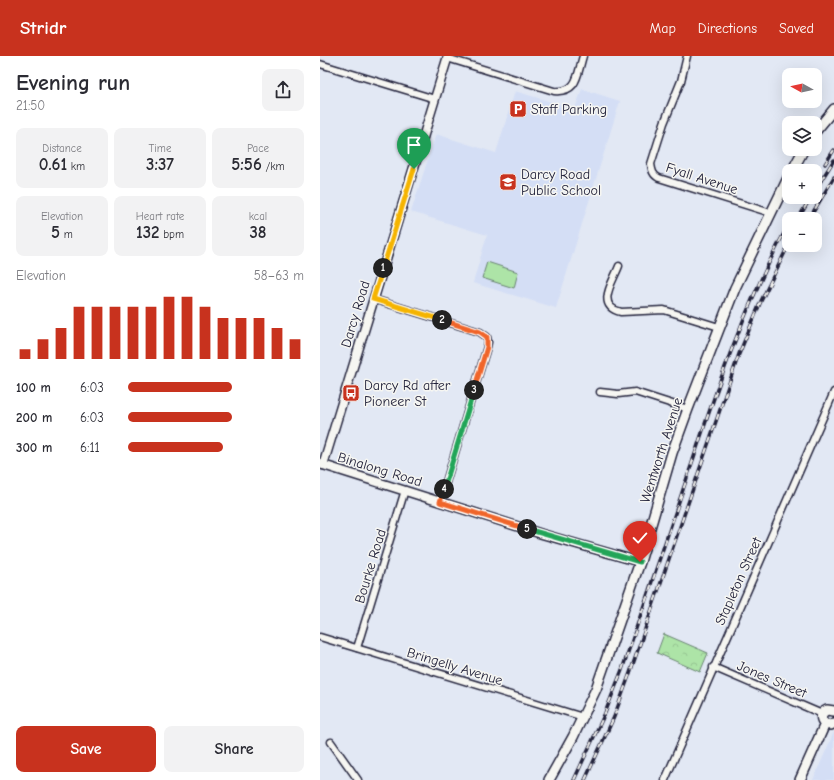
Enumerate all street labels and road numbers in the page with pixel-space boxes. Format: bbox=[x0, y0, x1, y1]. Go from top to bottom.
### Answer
street label: Fyall Avenue bbox=[664, 159, 740, 198]
street label: Darcy Road bbox=[337, 279, 374, 350]
street label: Wentworth Avenue bbox=[636, 395, 687, 505]
street label: Binalong Road bbox=[336, 449, 424, 490]
street label: Bourke Road bbox=[351, 527, 390, 606]
street label: Stapleton Street bbox=[711, 534, 766, 628]
street label: Bringelly Avenue bbox=[405, 644, 505, 689]
street label: Jones Street bbox=[734, 657, 810, 702]

